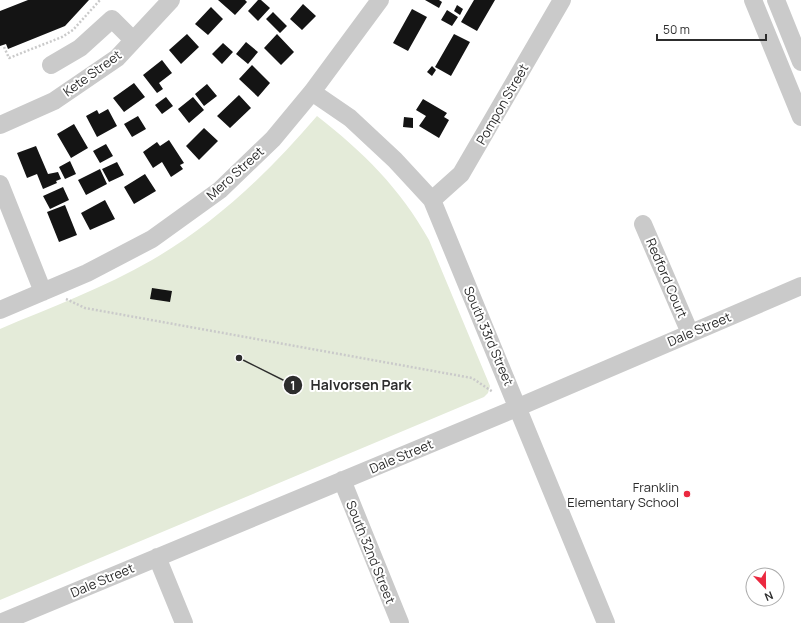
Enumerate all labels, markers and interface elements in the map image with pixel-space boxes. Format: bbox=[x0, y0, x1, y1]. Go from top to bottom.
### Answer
scale bar bbox=[657, 16, 766, 42]
text: 50 m bbox=[663, 21, 690, 38]
street label: Kete Street bbox=[59, 46, 125, 100]
street label: Pompon Street bbox=[472, 60, 532, 148]
street label: Mero Street bbox=[202, 142, 268, 204]
street label: Redford Court bbox=[642, 235, 692, 321]
street label: South 33rd Street bbox=[460, 284, 518, 388]
street label: Dale Street bbox=[664, 308, 734, 350]
callout: Halvorsen Park bbox=[283, 372, 420, 398]
text: Halvorsen Park bbox=[311, 375, 412, 394]
text: 1 bbox=[290, 377, 296, 394]
street label: Dale Street bbox=[366, 435, 436, 477]
place label: Franklin Elementary School bbox=[567, 478, 679, 511]
marker: Franklin Elementary School bbox=[682, 489, 692, 499]
street label: South 32nd Street bbox=[342, 498, 400, 606]
street label: Dale Street bbox=[67, 559, 137, 601]
north arrow bbox=[745, 567, 785, 607]
text: N bbox=[762, 588, 775, 605]

